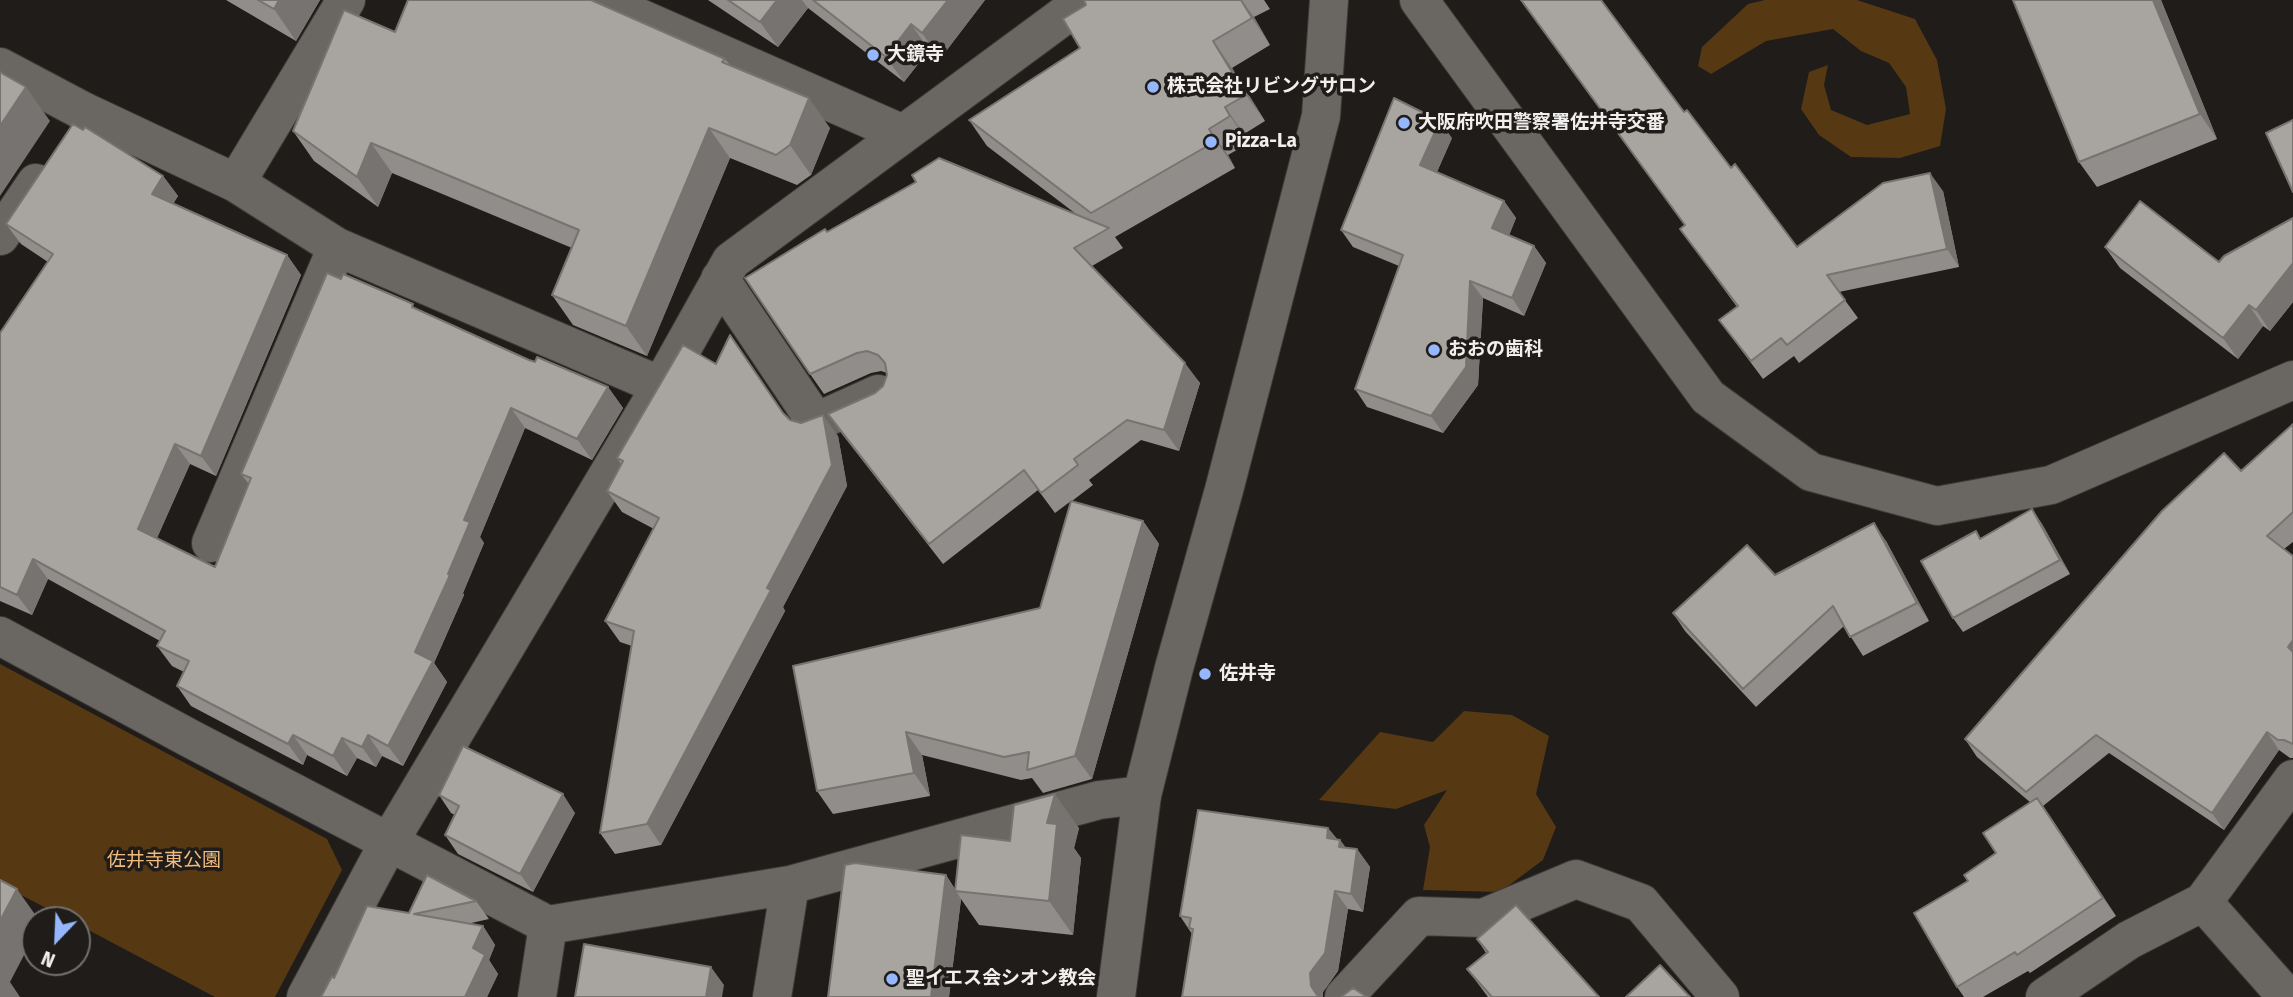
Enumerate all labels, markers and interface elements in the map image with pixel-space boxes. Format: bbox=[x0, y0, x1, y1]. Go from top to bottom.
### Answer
place label: 大鏡寺 bbox=[887, 44, 944, 66]
marker: 大鏡寺 bbox=[865, 47, 881, 63]
place label: 株式会社リビングサロン bbox=[1167, 76, 1376, 98]
marker: 株式会社リビングサロン bbox=[1145, 79, 1161, 95]
place label: 大阪府吹田警察署佐井寺交番 bbox=[1418, 112, 1665, 134]
marker: 大阪府吹田警察署佐井寺交番 bbox=[1396, 115, 1412, 131]
place label: Pizza-La bbox=[1225, 131, 1297, 153]
marker: Pizza-La bbox=[1203, 134, 1219, 150]
place label: おおの歯科 bbox=[1448, 339, 1543, 361]
marker: おおの歯科 bbox=[1426, 342, 1442, 358]
place label: 佐井寺 bbox=[1219, 663, 1276, 685]
marker: 佐井寺 bbox=[1197, 666, 1213, 682]
park label: 佐井寺東公園 bbox=[107, 850, 221, 872]
north arrow bbox=[21, 906, 91, 976]
text: N bbox=[38, 946, 59, 972]
place label: 聖イエス会シオン教会 bbox=[906, 968, 1096, 990]
marker: 聖イエス会シオン教会 bbox=[884, 971, 900, 987]

